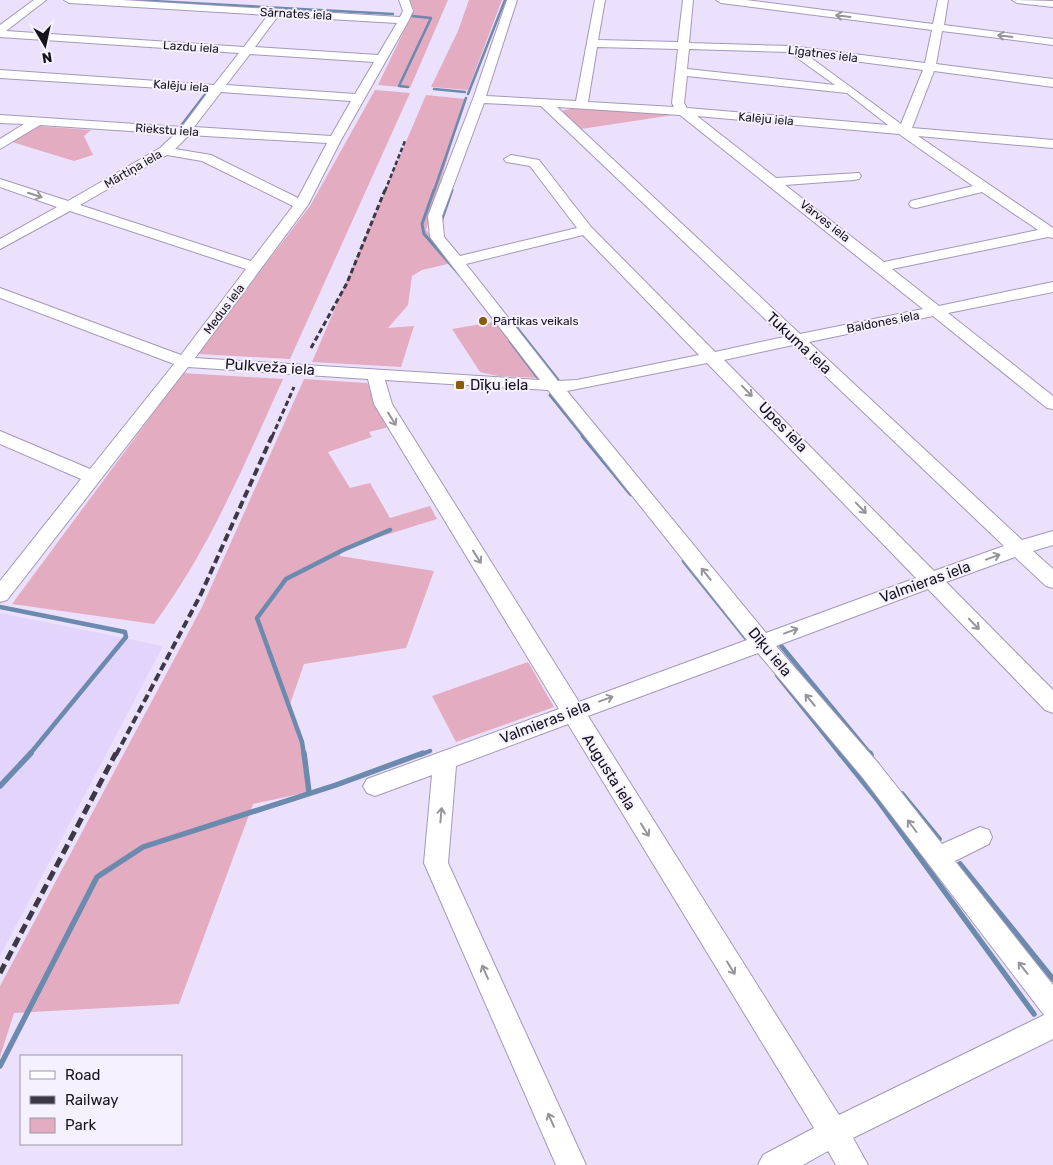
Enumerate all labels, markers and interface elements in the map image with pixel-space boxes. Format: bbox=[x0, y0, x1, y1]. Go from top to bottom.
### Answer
street label: Sārnates iela bbox=[260, 5, 332, 23]
one-way arrow bbox=[836, 10, 852, 20]
north arrow bbox=[20, 20, 70, 70]
one-way arrow bbox=[997, 31, 1013, 41]
street label: Lazdu iela bbox=[163, 38, 219, 56]
street label: Līgatnes iela bbox=[787, 43, 859, 65]
text: N bbox=[41, 48, 53, 67]
street label: Kalēju iela bbox=[153, 77, 209, 95]
street label: Kalēju iela bbox=[738, 110, 794, 128]
street label: Riekstu iela bbox=[135, 121, 199, 139]
street label: Mārtiņa iela bbox=[102, 147, 164, 191]
one-way arrow bbox=[26, 190, 42, 200]
street label: Vārves iela bbox=[797, 197, 853, 245]
street label: Medus iela bbox=[201, 281, 247, 337]
street label: Tukuma iela bbox=[763, 308, 835, 378]
street label: Baldones iela bbox=[845, 308, 921, 336]
place label: Pārtikas veikals bbox=[493, 314, 579, 328]
marker: Pārtikas veikals bbox=[477, 315, 489, 327]
street label: Pulkveža iela bbox=[224, 355, 316, 379]
place label: Dīķu iela bbox=[470, 376, 528, 394]
marker: Dīķu iela bbox=[454, 379, 466, 391]
one-way arrow bbox=[741, 385, 754, 397]
street label: Upes iela bbox=[755, 398, 811, 456]
one-way arrow bbox=[387, 412, 397, 426]
one-way arrow bbox=[855, 501, 867, 514]
one-way arrow bbox=[472, 550, 482, 564]
one-way arrow bbox=[985, 552, 1000, 561]
street label: Valmieras iela bbox=[877, 557, 973, 607]
one-way arrow bbox=[701, 568, 712, 581]
one-way arrow bbox=[968, 618, 981, 630]
street label: Dīķu iela bbox=[744, 624, 796, 680]
one-way arrow bbox=[783, 626, 798, 635]
one-way arrow bbox=[804, 693, 815, 706]
one-way arrow bbox=[597, 694, 613, 703]
street label: Valmieras iela bbox=[497, 696, 593, 748]
street label: Augusta iela bbox=[578, 731, 640, 813]
one-way arrow bbox=[436, 807, 445, 823]
one-way arrow bbox=[907, 819, 917, 833]
one-way arrow bbox=[641, 822, 651, 836]
one-way arrow bbox=[726, 960, 736, 974]
one-way arrow bbox=[1017, 961, 1028, 974]
one-way arrow bbox=[479, 965, 489, 980]
legend bbox=[20, 1055, 182, 1145]
text: Road bbox=[65, 1066, 101, 1084]
text: Railway bbox=[65, 1091, 119, 1109]
one-way arrow bbox=[546, 1113, 555, 1128]
text: Park bbox=[65, 1116, 96, 1134]

